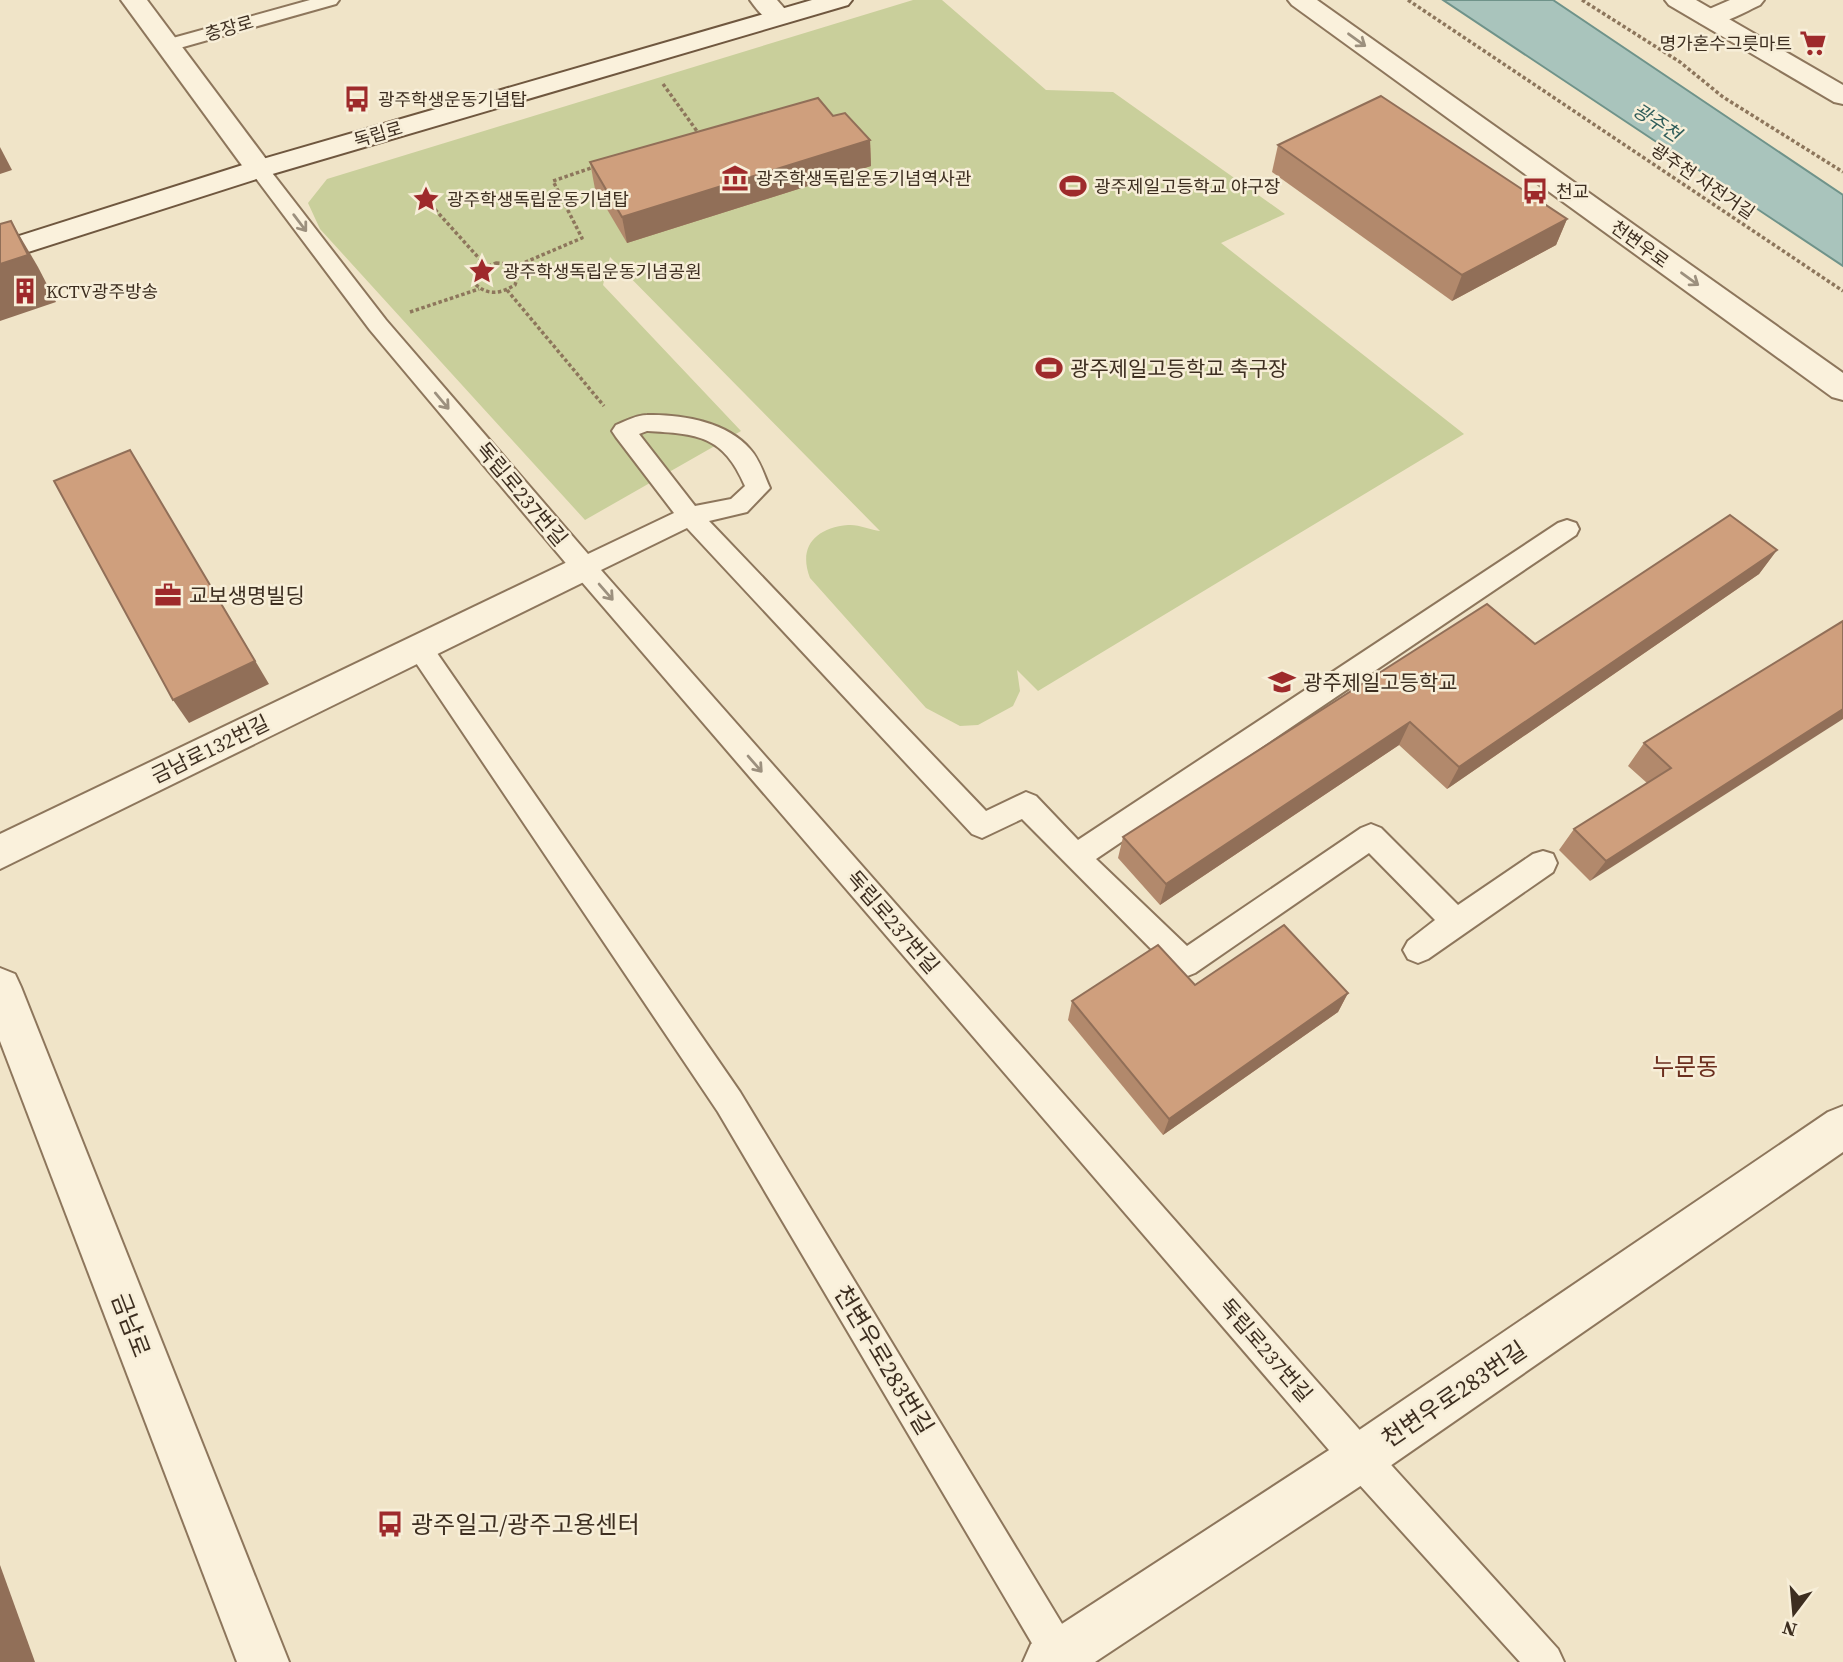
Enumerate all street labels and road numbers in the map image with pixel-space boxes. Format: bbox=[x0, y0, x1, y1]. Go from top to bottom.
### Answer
street label: 충장로 bbox=[202, 9, 256, 47]
street label: 독립로 bbox=[351, 115, 405, 153]
street label: 광주천 자전거길 bbox=[1646, 137, 1760, 225]
street label: 천변우로 bbox=[1606, 214, 1674, 274]
street label: 독립로237번길 bbox=[470, 436, 574, 552]
street label: 금남로132번길 bbox=[146, 708, 274, 790]
street label: 독립로237번길 bbox=[840, 864, 946, 980]
street label: 천변우로283번길 bbox=[826, 1279, 942, 1441]
street label: 금남로 bbox=[104, 1288, 158, 1362]
street label: 독립로237번길 bbox=[1213, 1292, 1319, 1408]
street label: 천변우로283번길 bbox=[1375, 1333, 1533, 1455]

